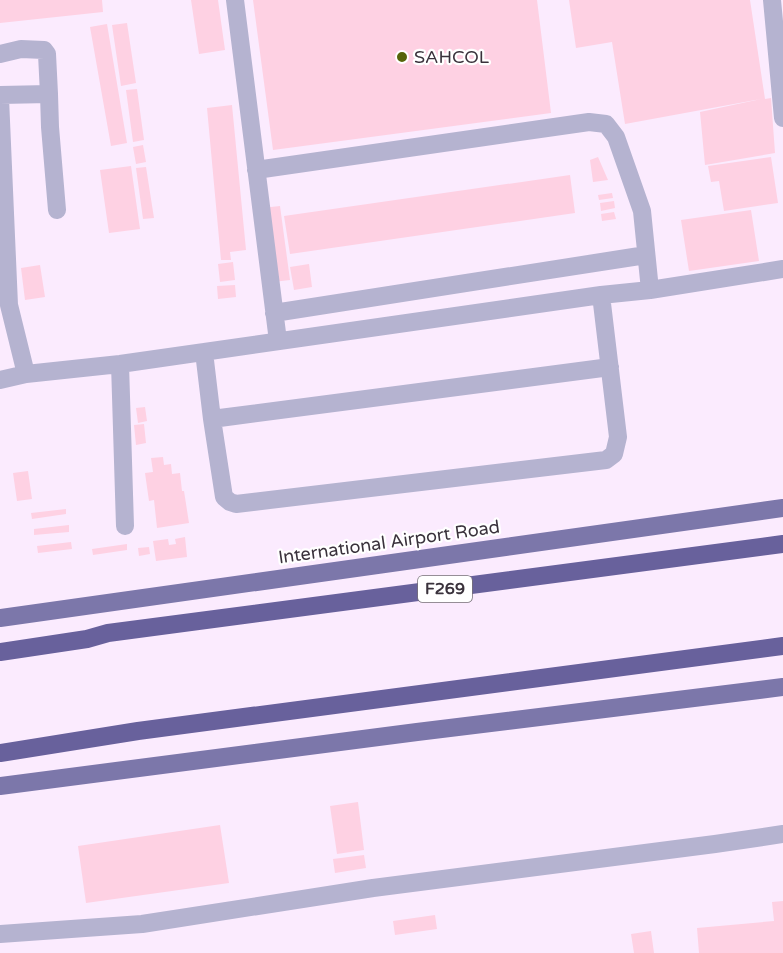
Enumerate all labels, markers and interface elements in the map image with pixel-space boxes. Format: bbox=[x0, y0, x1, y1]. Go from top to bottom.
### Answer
place label: SAHCOL bbox=[414, 46, 490, 68]
marker: SAHCOL bbox=[395, 50, 409, 64]
street label: International Airport Road bbox=[277, 516, 501, 568]
road number: F269 bbox=[418, 576, 472, 602]

